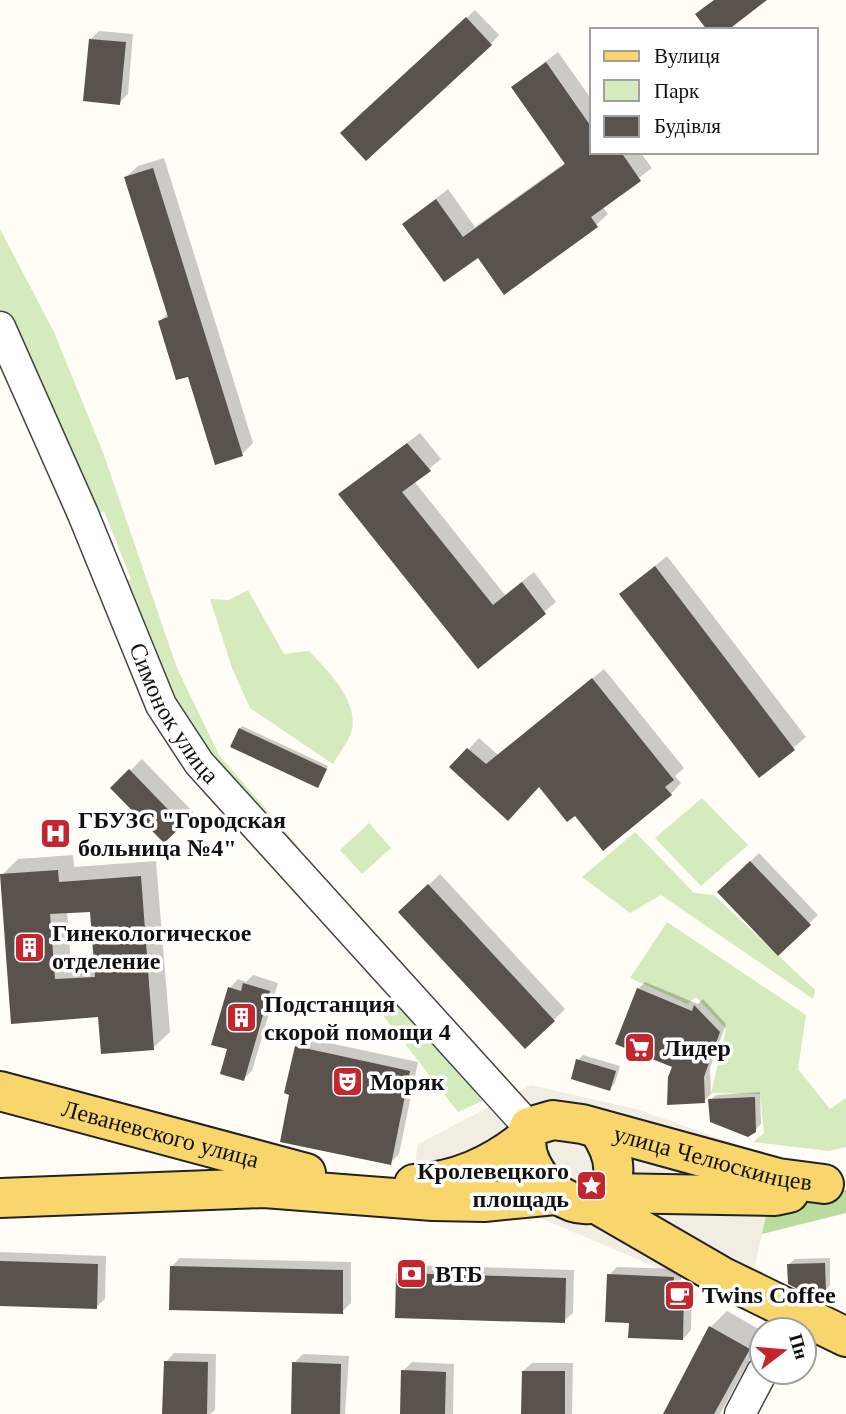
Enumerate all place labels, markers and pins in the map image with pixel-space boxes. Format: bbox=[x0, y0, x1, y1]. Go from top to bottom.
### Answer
place label: ГБУЗС "Городская больница №4" bbox=[78, 807, 286, 861]
hospital icon: ГБУЗС "Городская больница №4" bbox=[38, 817, 72, 851]
place label: Гинекологическое отделение bbox=[52, 920, 252, 974]
building icon: Гинекологическое отделение bbox=[12, 930, 46, 964]
place label: Подстанция скорой помощи 4 bbox=[264, 991, 451, 1045]
building icon: Подстанция скорой помощи 4 bbox=[224, 1001, 258, 1035]
supermarket icon: Лидер bbox=[623, 1031, 657, 1065]
place label: Лидер bbox=[663, 1035, 731, 1061]
theatre icon: Моряк bbox=[330, 1065, 364, 1099]
place label: Моряк bbox=[370, 1069, 445, 1095]
place label: Кролевецкого площадь bbox=[417, 1158, 569, 1212]
place icon: Кролевецкого площадь bbox=[575, 1168, 609, 1202]
bank icon: ВТБ bbox=[395, 1257, 429, 1291]
place label: ВТБ bbox=[435, 1261, 483, 1287]
cafe icon: Twins Coffee bbox=[662, 1278, 696, 1312]
place label: Twins Coffee bbox=[702, 1282, 836, 1308]

